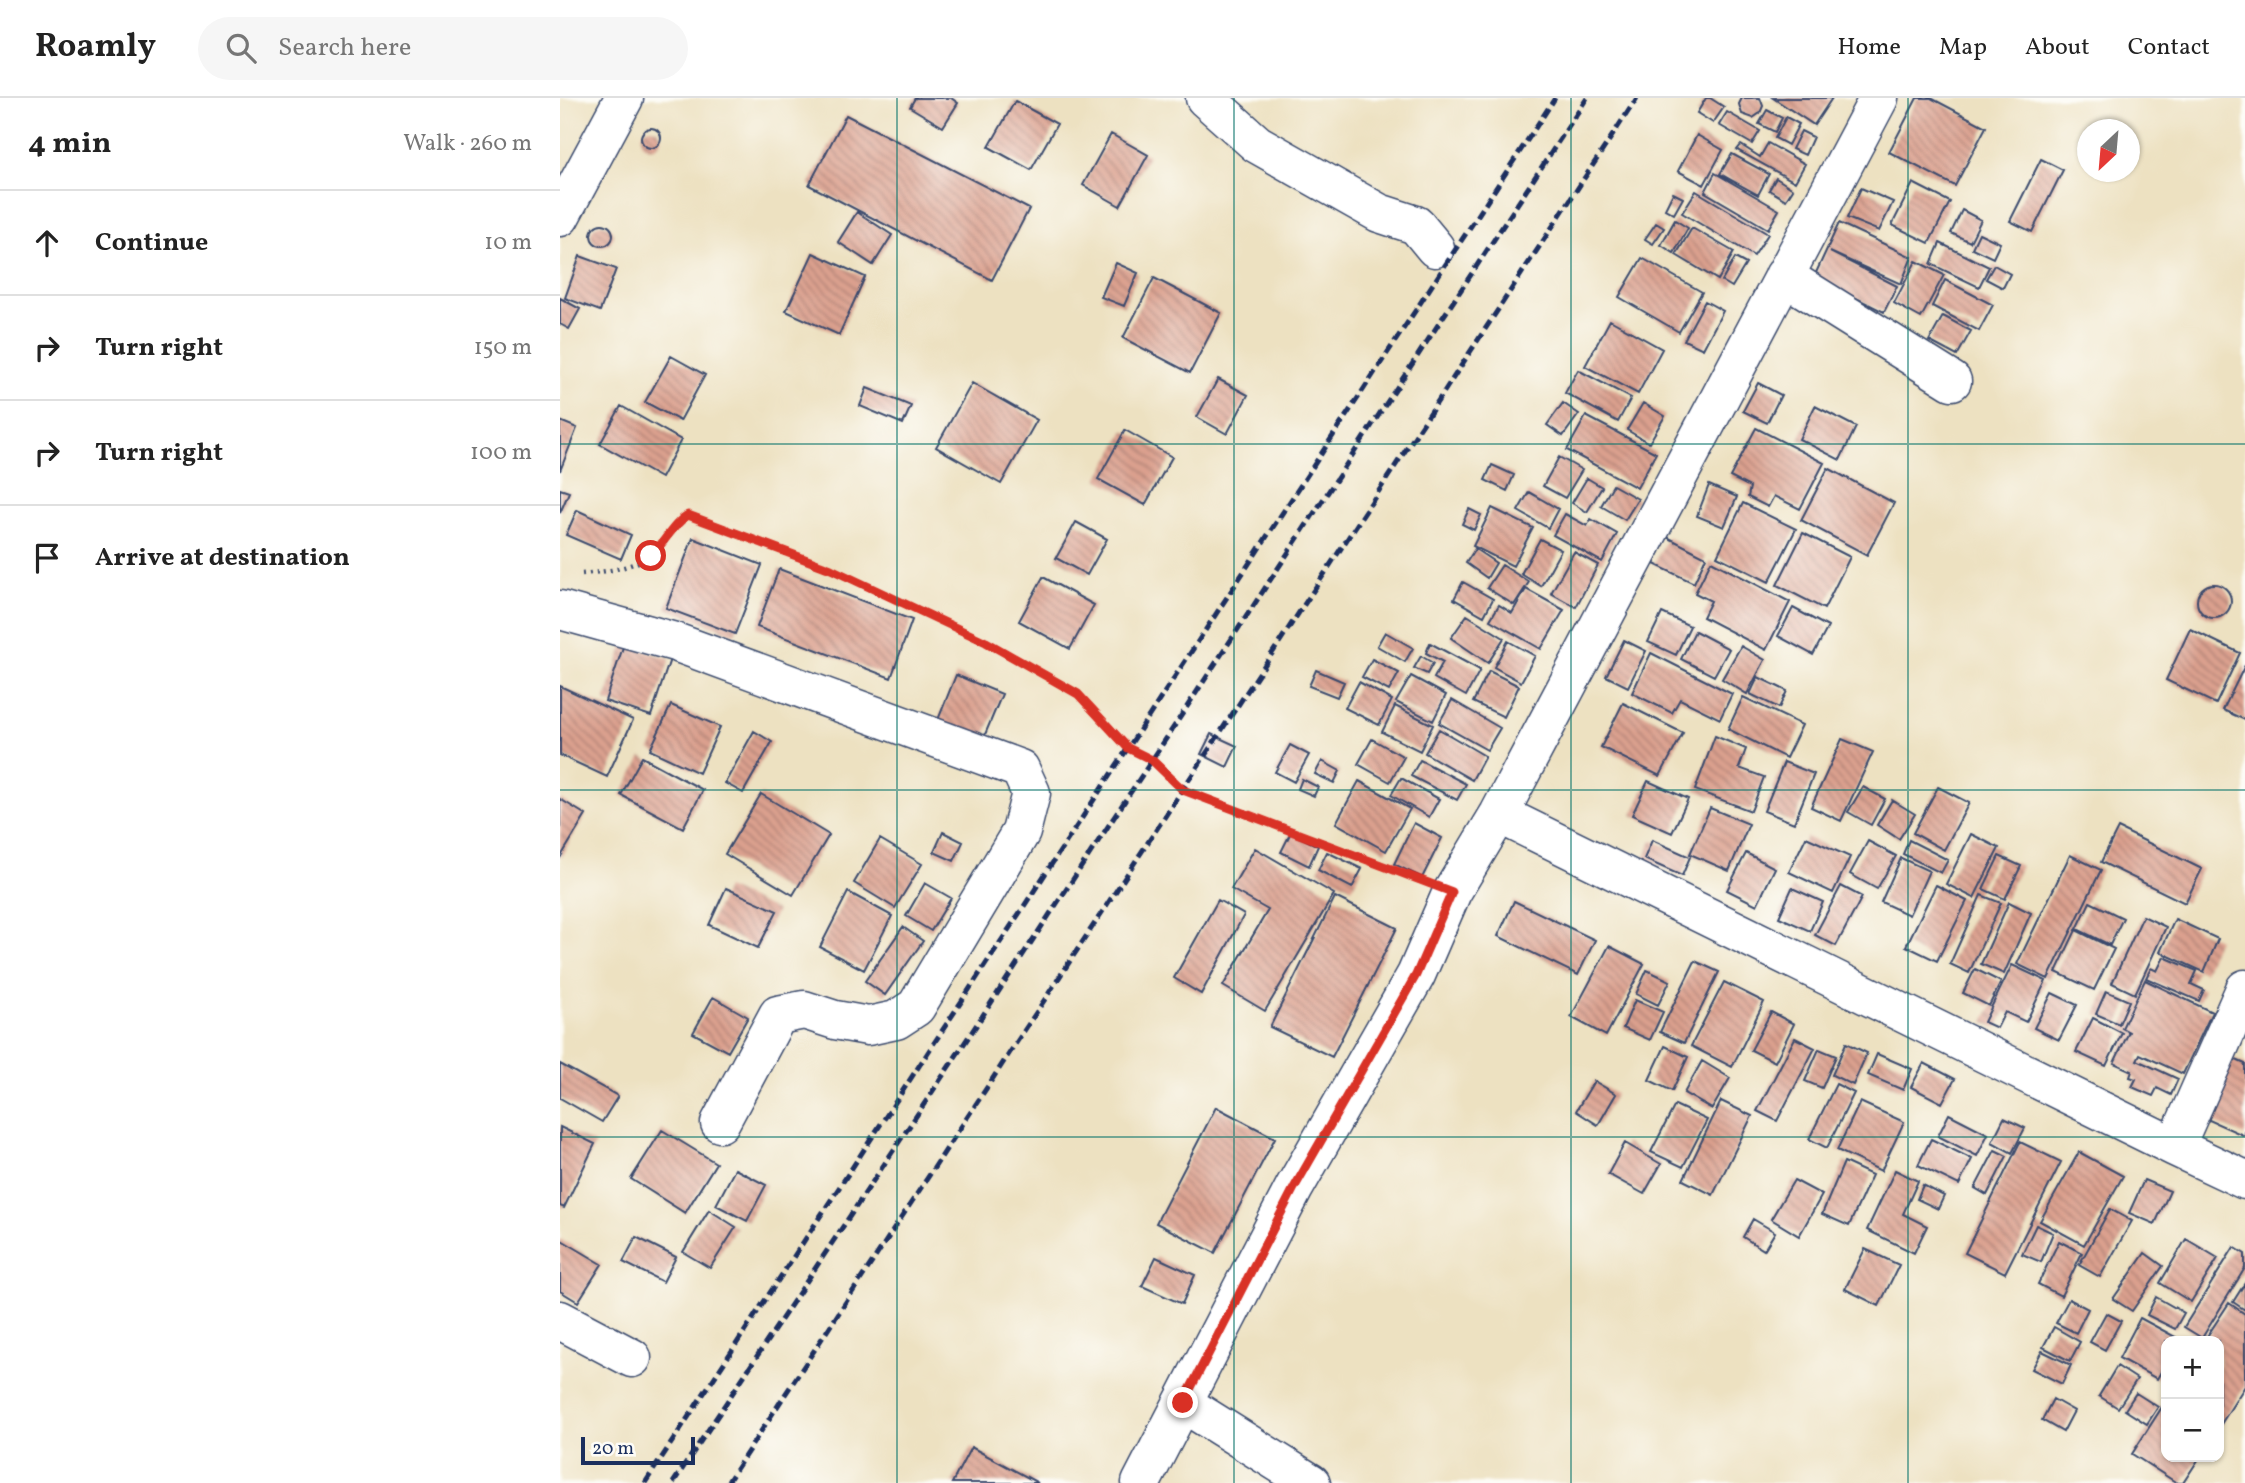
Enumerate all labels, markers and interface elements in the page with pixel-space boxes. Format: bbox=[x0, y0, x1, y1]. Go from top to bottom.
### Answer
search box bbox=[198, 17, 688, 80]
text: Roamly bbox=[35, 25, 156, 71]
icon: search bbox=[222, 29, 260, 67]
text: Search here bbox=[278, 30, 411, 66]
text: Home bbox=[1837, 31, 1901, 65]
text: Map bbox=[1939, 31, 1987, 65]
text: About bbox=[2025, 31, 2090, 65]
text: Contact bbox=[2128, 31, 2210, 65]
north arrow bbox=[2077, 119, 2140, 182]
text: 4 min bbox=[28, 123, 112, 165]
text: Walk · 260 m bbox=[403, 128, 532, 160]
icon: ahead bbox=[28, 224, 66, 262]
text: Continue bbox=[95, 225, 208, 261]
text: 10 m bbox=[484, 227, 532, 259]
icon: right bbox=[28, 329, 66, 367]
text: Turn right bbox=[95, 330, 223, 366]
text: 150 m bbox=[474, 332, 532, 364]
icon: right bbox=[28, 434, 66, 472]
text: Turn right bbox=[95, 435, 223, 471]
text: 100 m bbox=[470, 437, 532, 469]
icon: arrive bbox=[28, 539, 66, 577]
text: Arrive at destination bbox=[95, 540, 350, 576]
route start bbox=[635, 540, 666, 571]
map controls bbox=[2161, 1336, 2224, 1462]
button: + bbox=[2161, 1336, 2224, 1399]
route end bbox=[1167, 1387, 1198, 1418]
button: − bbox=[2161, 1399, 2224, 1462]
scale bar bbox=[581, 1434, 695, 1466]
text: 20 m bbox=[592, 1436, 634, 1462]

